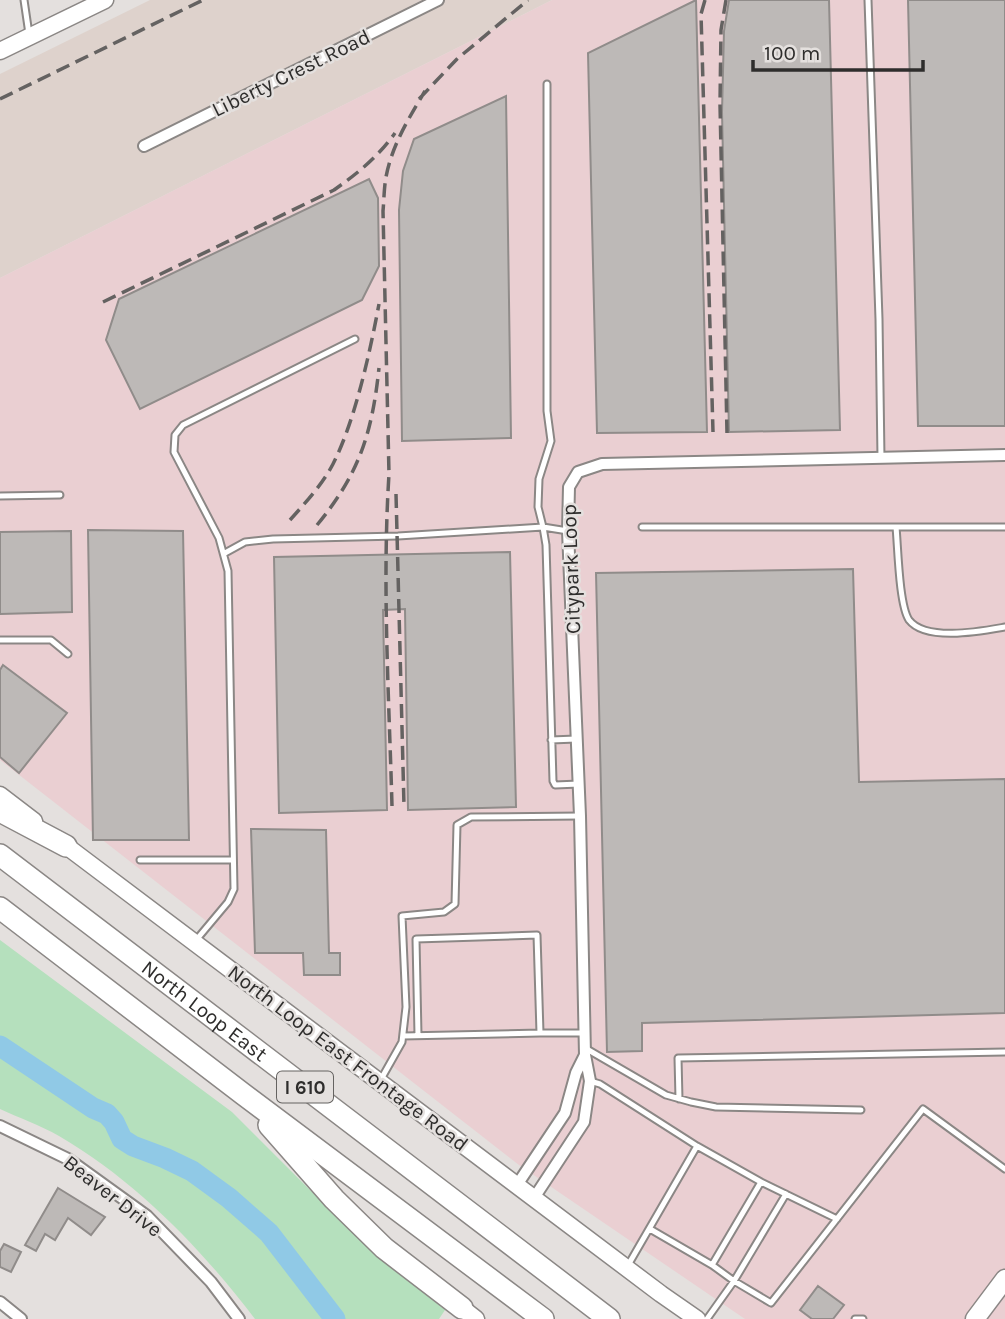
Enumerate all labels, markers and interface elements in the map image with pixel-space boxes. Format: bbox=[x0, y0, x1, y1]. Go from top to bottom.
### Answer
street label: Liberty Crest Road bbox=[208, 24, 374, 122]
scale bar bbox=[753, 28, 923, 72]
text: 100 m bbox=[764, 41, 821, 65]
street label: Citypark Loop bbox=[557, 504, 585, 634]
street label: North Loop East bbox=[137, 955, 272, 1066]
street label: North Loop East Frontage Road bbox=[223, 960, 473, 1156]
road number: I 610 bbox=[277, 1072, 333, 1102]
street label: Beaver Drive bbox=[59, 1150, 167, 1242]

